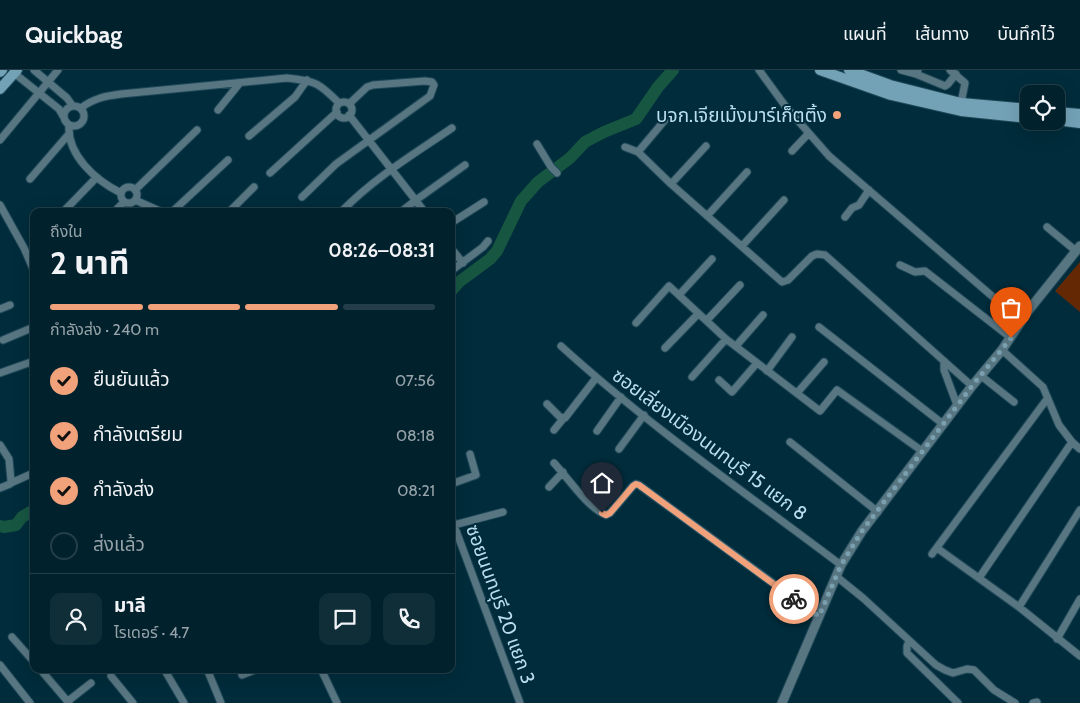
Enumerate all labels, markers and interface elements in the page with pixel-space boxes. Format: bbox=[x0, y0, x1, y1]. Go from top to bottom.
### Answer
text: Quickbag bbox=[25, 20, 122, 49]
text: แผนที่ bbox=[843, 23, 887, 45]
text: เส้นทาง bbox=[915, 23, 969, 45]
text: บันทึกไว้ bbox=[997, 23, 1055, 45]
map controls bbox=[1020, 85, 1065, 130]
button: locate bbox=[1020, 85, 1065, 130]
place label: บจก.เจียเม้งมาร์เก็ตติ้ง bbox=[656, 103, 827, 127]
marker: บจก.เจียเม้งมาร์เก็ตติ้ง bbox=[831, 109, 843, 121]
text: ถึงใน bbox=[50, 222, 83, 241]
text: 08:26–08:31 bbox=[328, 239, 435, 262]
text: 2 นาที bbox=[50, 243, 129, 282]
pin bbox=[990, 287, 1032, 338]
icon: bag bbox=[997, 294, 1025, 322]
text: กำลังส่ง · 240 m bbox=[50, 320, 159, 339]
street label: ซอยเลี่ยงเมืองนนทบุรี 15 แยก 8 bbox=[608, 362, 813, 525]
icon: check bbox=[50, 367, 78, 395]
text: ยืนยันแล้ว bbox=[93, 368, 170, 391]
text: 07:56 bbox=[395, 371, 435, 390]
icon: check bbox=[50, 422, 78, 450]
text: กำลังเตรียม bbox=[93, 423, 183, 446]
text: 08:18 bbox=[396, 426, 435, 445]
pin bbox=[581, 462, 623, 513]
icon: home bbox=[588, 469, 616, 497]
icon: check bbox=[50, 477, 78, 505]
text: กำลังส่ง bbox=[93, 478, 154, 501]
text: 08:21 bbox=[397, 481, 435, 500]
street label: ซอยนนทบุรี 20 แยก 3 bbox=[461, 521, 540, 687]
text: ส่งแล้ว bbox=[93, 533, 145, 556]
courier bbox=[769, 574, 819, 624]
icon: bike bbox=[780, 585, 808, 613]
button: person bbox=[50, 593, 102, 645]
button: chat bbox=[319, 593, 371, 645]
button: phone bbox=[383, 593, 435, 645]
text: มาลี bbox=[114, 594, 146, 617]
text: ไรเดอร์ · 4.7 bbox=[114, 623, 189, 642]

